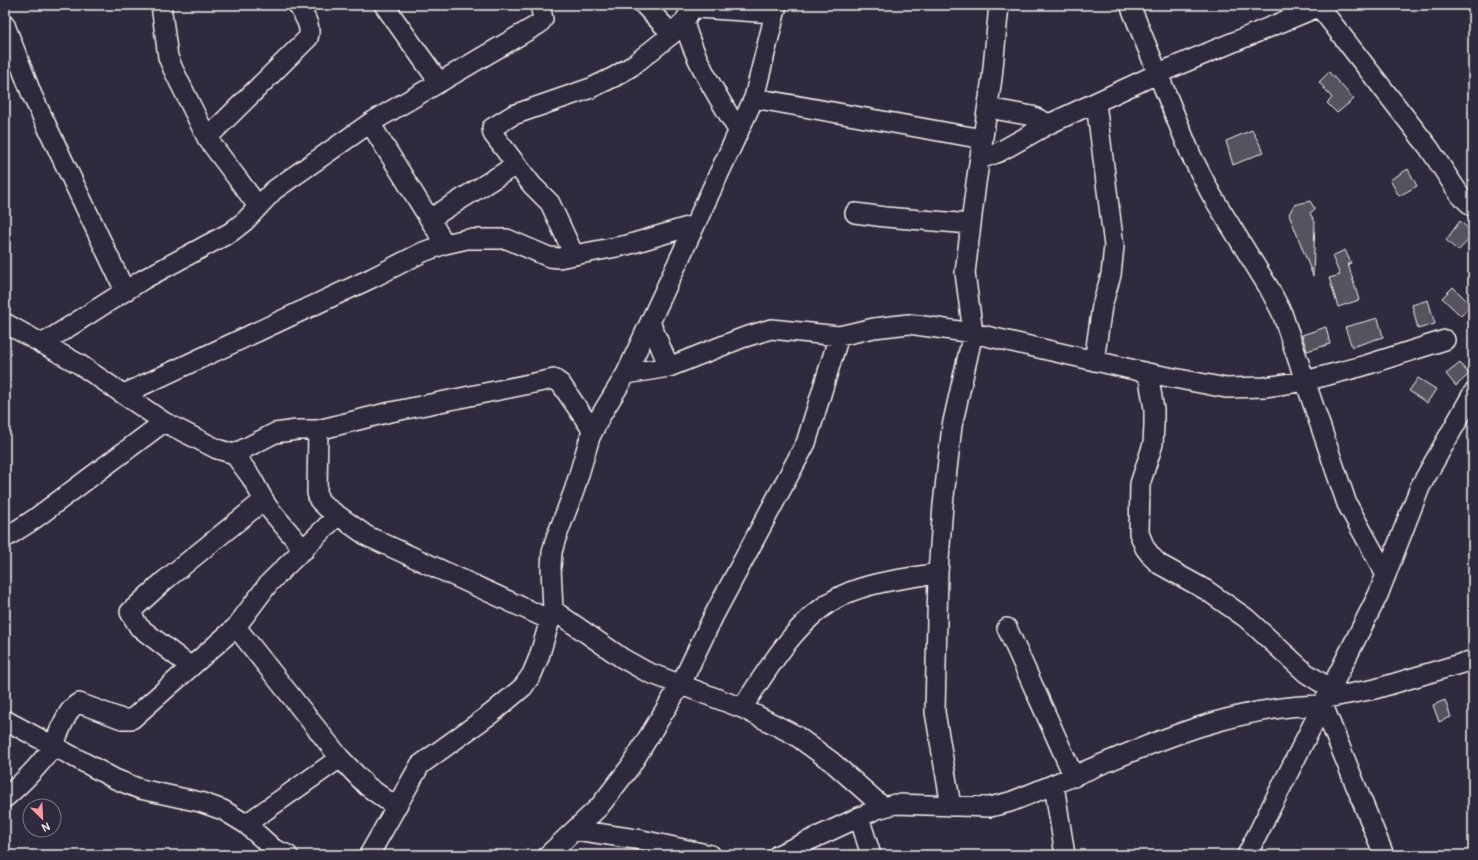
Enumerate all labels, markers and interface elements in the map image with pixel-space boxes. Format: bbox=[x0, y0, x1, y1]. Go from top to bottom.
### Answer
north arrow bbox=[22, 798, 62, 838]
text: N bbox=[39, 819, 52, 834]

